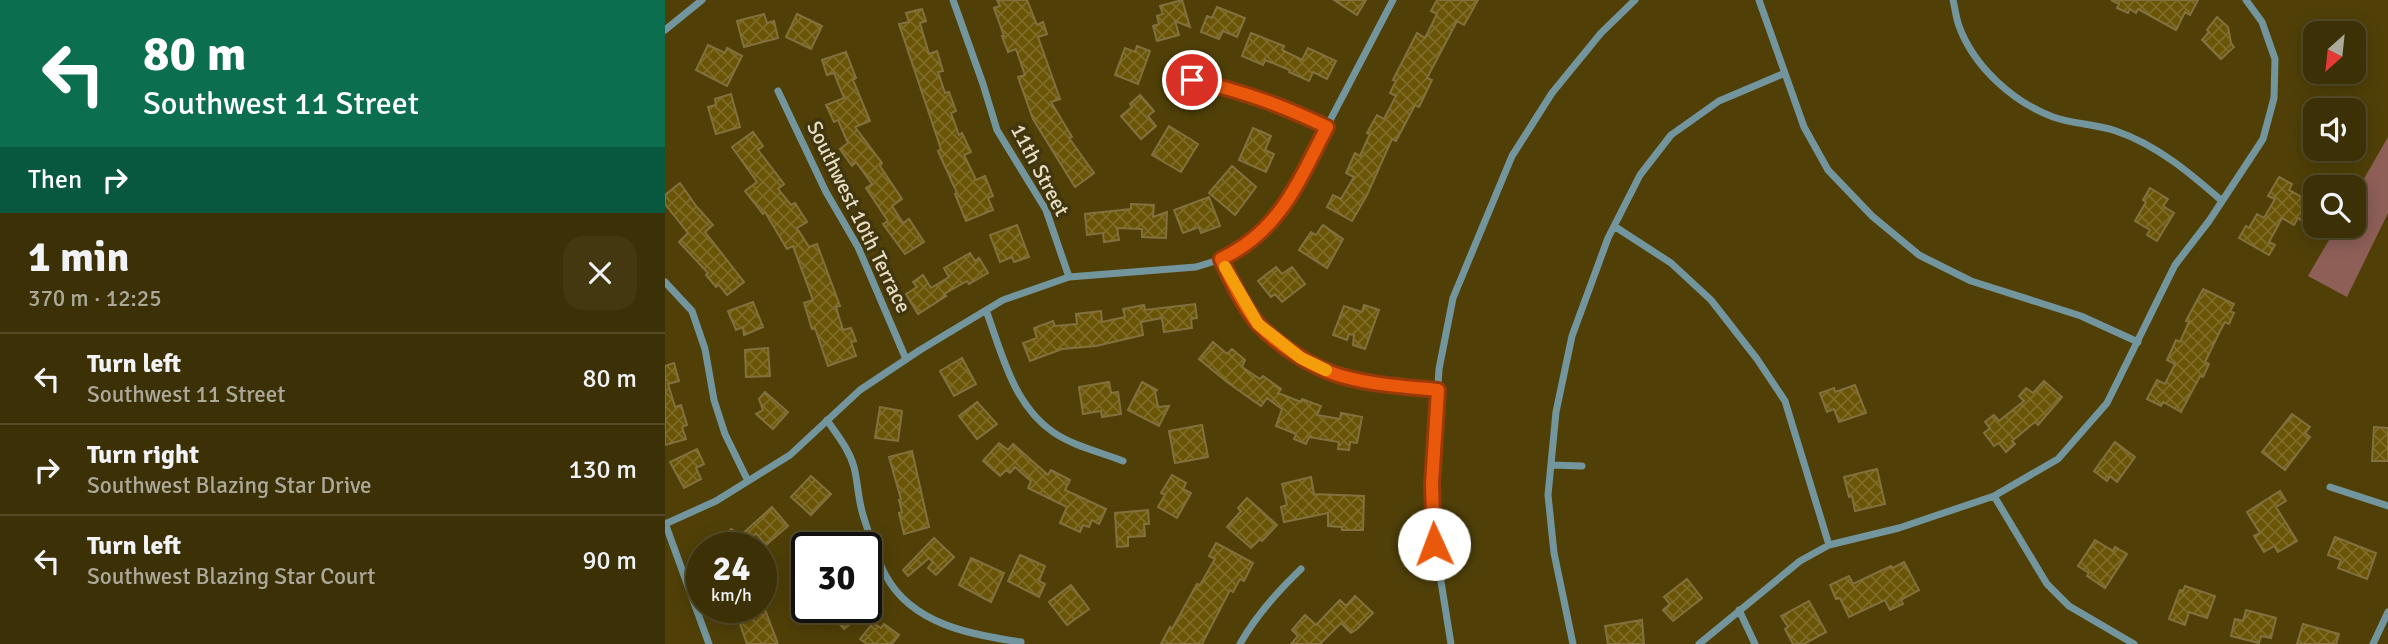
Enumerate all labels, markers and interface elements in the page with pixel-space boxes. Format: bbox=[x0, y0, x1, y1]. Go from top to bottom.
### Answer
north arrow bbox=[2303, 21, 2366, 84]
map controls bbox=[2303, 21, 2366, 238]
text: 80 m bbox=[143, 24, 246, 84]
icon: left bbox=[28, 28, 119, 119]
pin bbox=[1162, 50, 1222, 110]
icon: arrive bbox=[1173, 61, 1211, 99]
text: Southwest 11 Street bbox=[143, 84, 419, 123]
button: sound bbox=[2303, 98, 2366, 161]
street label: Southwest 10th Terrace bbox=[801, 117, 917, 317]
street label: 11th Street bbox=[1005, 119, 1075, 221]
icon: right bbox=[96, 161, 134, 199]
text: Then bbox=[28, 164, 82, 196]
button: search bbox=[2303, 175, 2366, 238]
text: 1 min bbox=[28, 232, 129, 283]
button: close bbox=[563, 236, 637, 310]
text: 370 m · 12:25 bbox=[28, 284, 162, 313]
text: Turn left bbox=[87, 348, 181, 380]
icon: left bbox=[28, 360, 66, 398]
text: 80 m bbox=[582, 363, 637, 395]
text: Southwest 11 Street bbox=[87, 380, 285, 409]
text: Turn right bbox=[87, 439, 199, 471]
icon: right bbox=[28, 451, 66, 489]
text: 130 m bbox=[568, 454, 637, 486]
text: Southwest Blazing Star Drive bbox=[87, 471, 372, 500]
position arrow bbox=[1397, 507, 1471, 581]
text: Turn left bbox=[87, 530, 181, 562]
speed limit sign: 30 bbox=[791, 532, 882, 623]
icon: left bbox=[28, 542, 66, 580]
text: 90 m bbox=[582, 545, 637, 577]
text: 24 bbox=[713, 547, 750, 590]
text: Southwest Blazing Star Court bbox=[87, 562, 375, 591]
text: km/h bbox=[711, 584, 752, 606]

